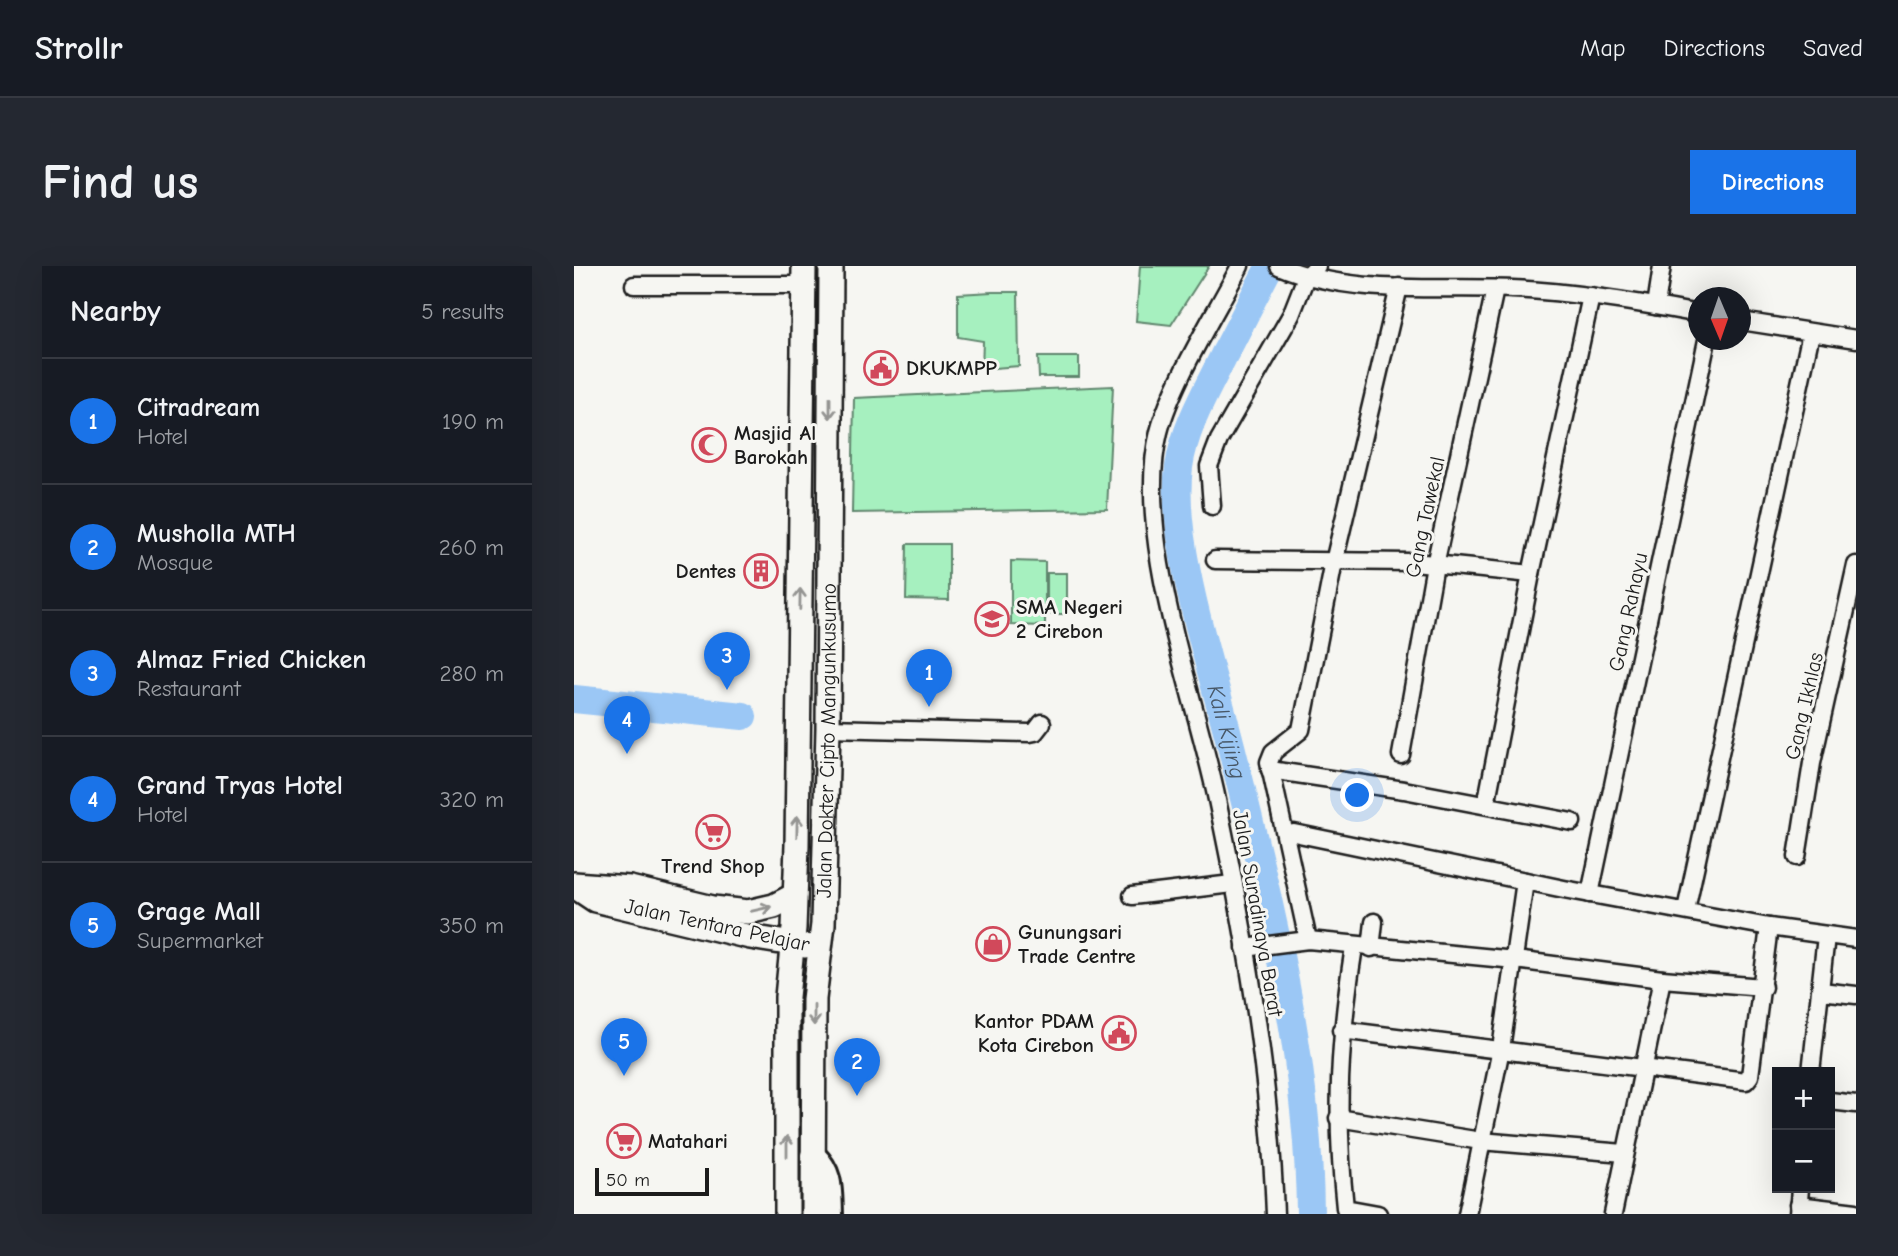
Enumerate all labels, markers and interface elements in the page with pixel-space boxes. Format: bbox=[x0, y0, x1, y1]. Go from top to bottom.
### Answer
text: Strollr bbox=[35, 29, 123, 67]
text: Map bbox=[1580, 34, 1626, 62]
text: Directions bbox=[1664, 34, 1765, 62]
text: Saved bbox=[1803, 34, 1863, 62]
button: Directions bbox=[1690, 150, 1856, 214]
text: Find us bbox=[42, 154, 198, 210]
north arrow bbox=[1688, 287, 1751, 350]
text: Nearby bbox=[70, 294, 161, 329]
text: 5 results bbox=[421, 298, 504, 325]
public building icon: DKUKMPP bbox=[862, 349, 900, 387]
place label: DKUKMPP bbox=[906, 356, 997, 380]
text: Citradream bbox=[137, 393, 260, 423]
one-way arrow bbox=[823, 396, 837, 419]
text: 1 bbox=[88, 408, 98, 435]
text: 190 m bbox=[442, 408, 504, 435]
place label: Masjid Al Barokah bbox=[734, 421, 816, 469]
text: Hotel bbox=[137, 423, 188, 450]
mosque icon: Masjid Al Barokah bbox=[690, 426, 728, 464]
street label: Gang Tawekal bbox=[1400, 454, 1450, 580]
text: Musholla MTH bbox=[137, 519, 296, 549]
text: 2 bbox=[87, 534, 99, 561]
text: 260 m bbox=[439, 534, 504, 561]
text: Mosque bbox=[137, 549, 213, 576]
street label: Gang Rahayu bbox=[1604, 550, 1652, 674]
building icon: Dentes bbox=[742, 552, 780, 590]
place label: Dentes bbox=[676, 559, 736, 583]
street label: Jalan Dokter Cipto Mangunkusumo bbox=[812, 583, 841, 898]
one-way arrow bbox=[793, 588, 807, 611]
place label: SMA Negeri 2 Cirebon bbox=[1016, 595, 1123, 643]
school or university icon: SMA Negeri 2 Cirebon bbox=[973, 600, 1011, 638]
pin: 3 bbox=[704, 632, 750, 690]
text: Almaz Fried Chicken bbox=[137, 645, 366, 675]
pin: 1 bbox=[906, 649, 952, 707]
street label: Gang Ikhlas bbox=[1780, 650, 1828, 762]
text: 3 bbox=[87, 660, 99, 687]
text: 280 m bbox=[439, 660, 504, 687]
text: Restaurant bbox=[137, 675, 241, 702]
water label: Kali Kijing bbox=[1201, 682, 1252, 782]
pin: 4 bbox=[604, 696, 650, 754]
text: Grand Tryas Hotel bbox=[137, 771, 343, 801]
your location bbox=[1340, 778, 1374, 812]
text: 4 bbox=[88, 786, 98, 813]
text: 320 m bbox=[440, 786, 504, 813]
text: Hotel bbox=[137, 801, 188, 828]
street label: Jalan Suradinaya Barat bbox=[1228, 808, 1288, 1019]
supermarket icon: Trend Shop bbox=[694, 813, 732, 851]
one-way arrow bbox=[790, 815, 804, 838]
place label: Trend Shop bbox=[661, 854, 765, 878]
street label: Jalan Tentara Pelajar bbox=[622, 894, 813, 957]
text: Grage Mall bbox=[137, 897, 261, 927]
one-way arrow bbox=[749, 902, 772, 916]
text: 5 bbox=[87, 912, 99, 939]
text: 350 m bbox=[439, 912, 504, 939]
place label: Gunungsari Trade Centre bbox=[1018, 920, 1136, 968]
shop icon: Gunungsari Trade Centre bbox=[974, 925, 1012, 963]
text: Supermarket bbox=[137, 927, 263, 954]
one-way arrow bbox=[807, 1003, 821, 1026]
place label: Kantor PDAM Kota Cirebon bbox=[974, 1009, 1094, 1057]
public building icon: Kantor PDAM Kota Cirebon bbox=[1100, 1014, 1138, 1052]
pin: 5 bbox=[601, 1018, 647, 1076]
pin: 2 bbox=[834, 1038, 880, 1096]
map controls bbox=[1772, 1067, 1835, 1193]
button: + bbox=[1772, 1067, 1835, 1130]
supermarket icon: Matahari bbox=[605, 1122, 643, 1160]
place label: Matahari bbox=[648, 1129, 728, 1153]
button: − bbox=[1772, 1130, 1835, 1193]
one-way arrow bbox=[780, 1135, 794, 1158]
scale bar bbox=[595, 1165, 709, 1197]
text: 50 m bbox=[606, 1169, 650, 1191]

